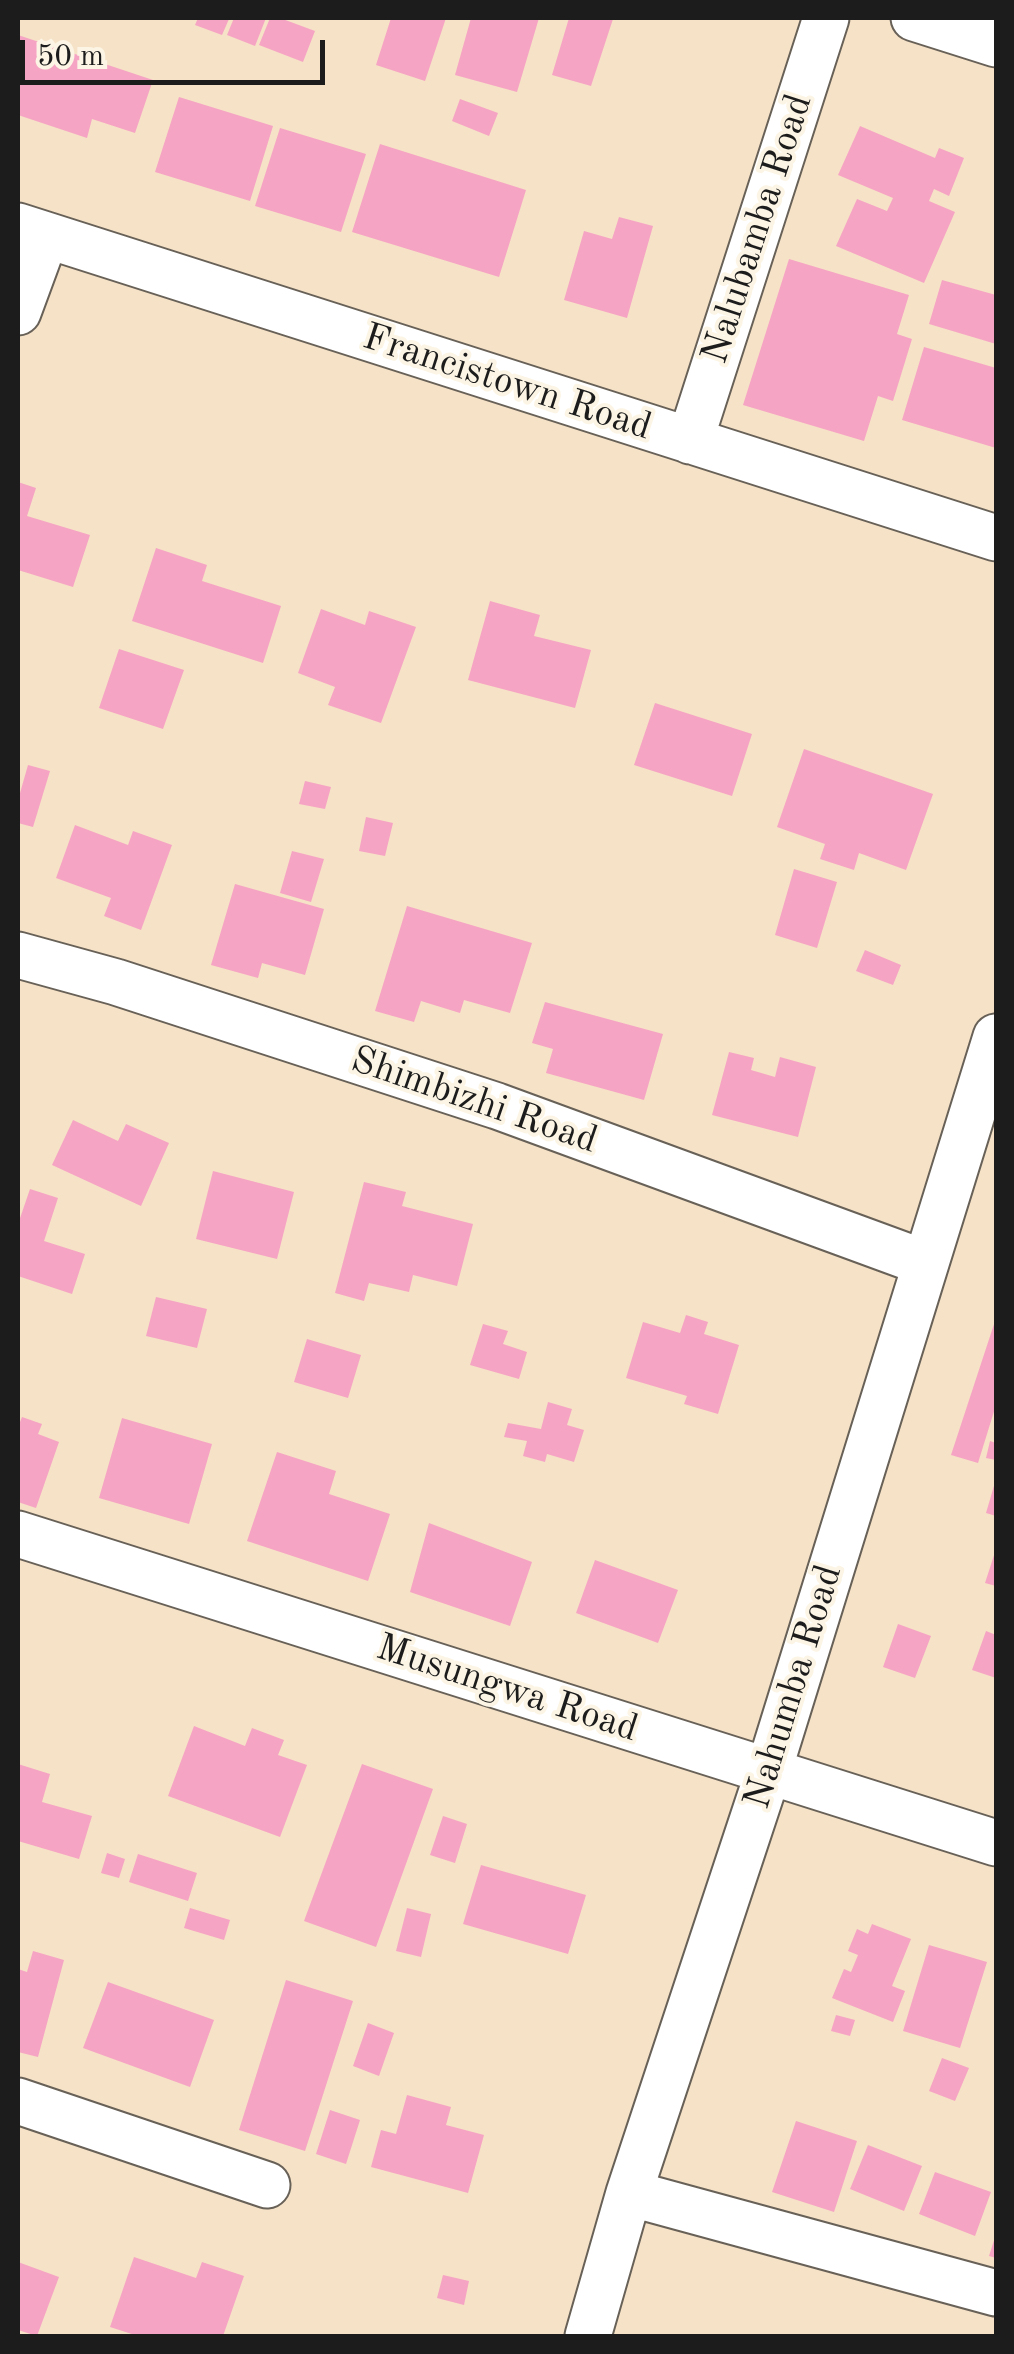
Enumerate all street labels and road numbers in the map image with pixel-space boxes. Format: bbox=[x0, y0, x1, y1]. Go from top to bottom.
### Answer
street label: Nalubamba Road bbox=[693, 89, 823, 369]
street label: Francistown Road bbox=[357, 315, 657, 451]
street label: Shimbizhi Road bbox=[345, 1038, 603, 1164]
street label: Nahumba Road bbox=[735, 1560, 853, 1814]
street label: Musungwa Road bbox=[370, 1625, 644, 1753]

